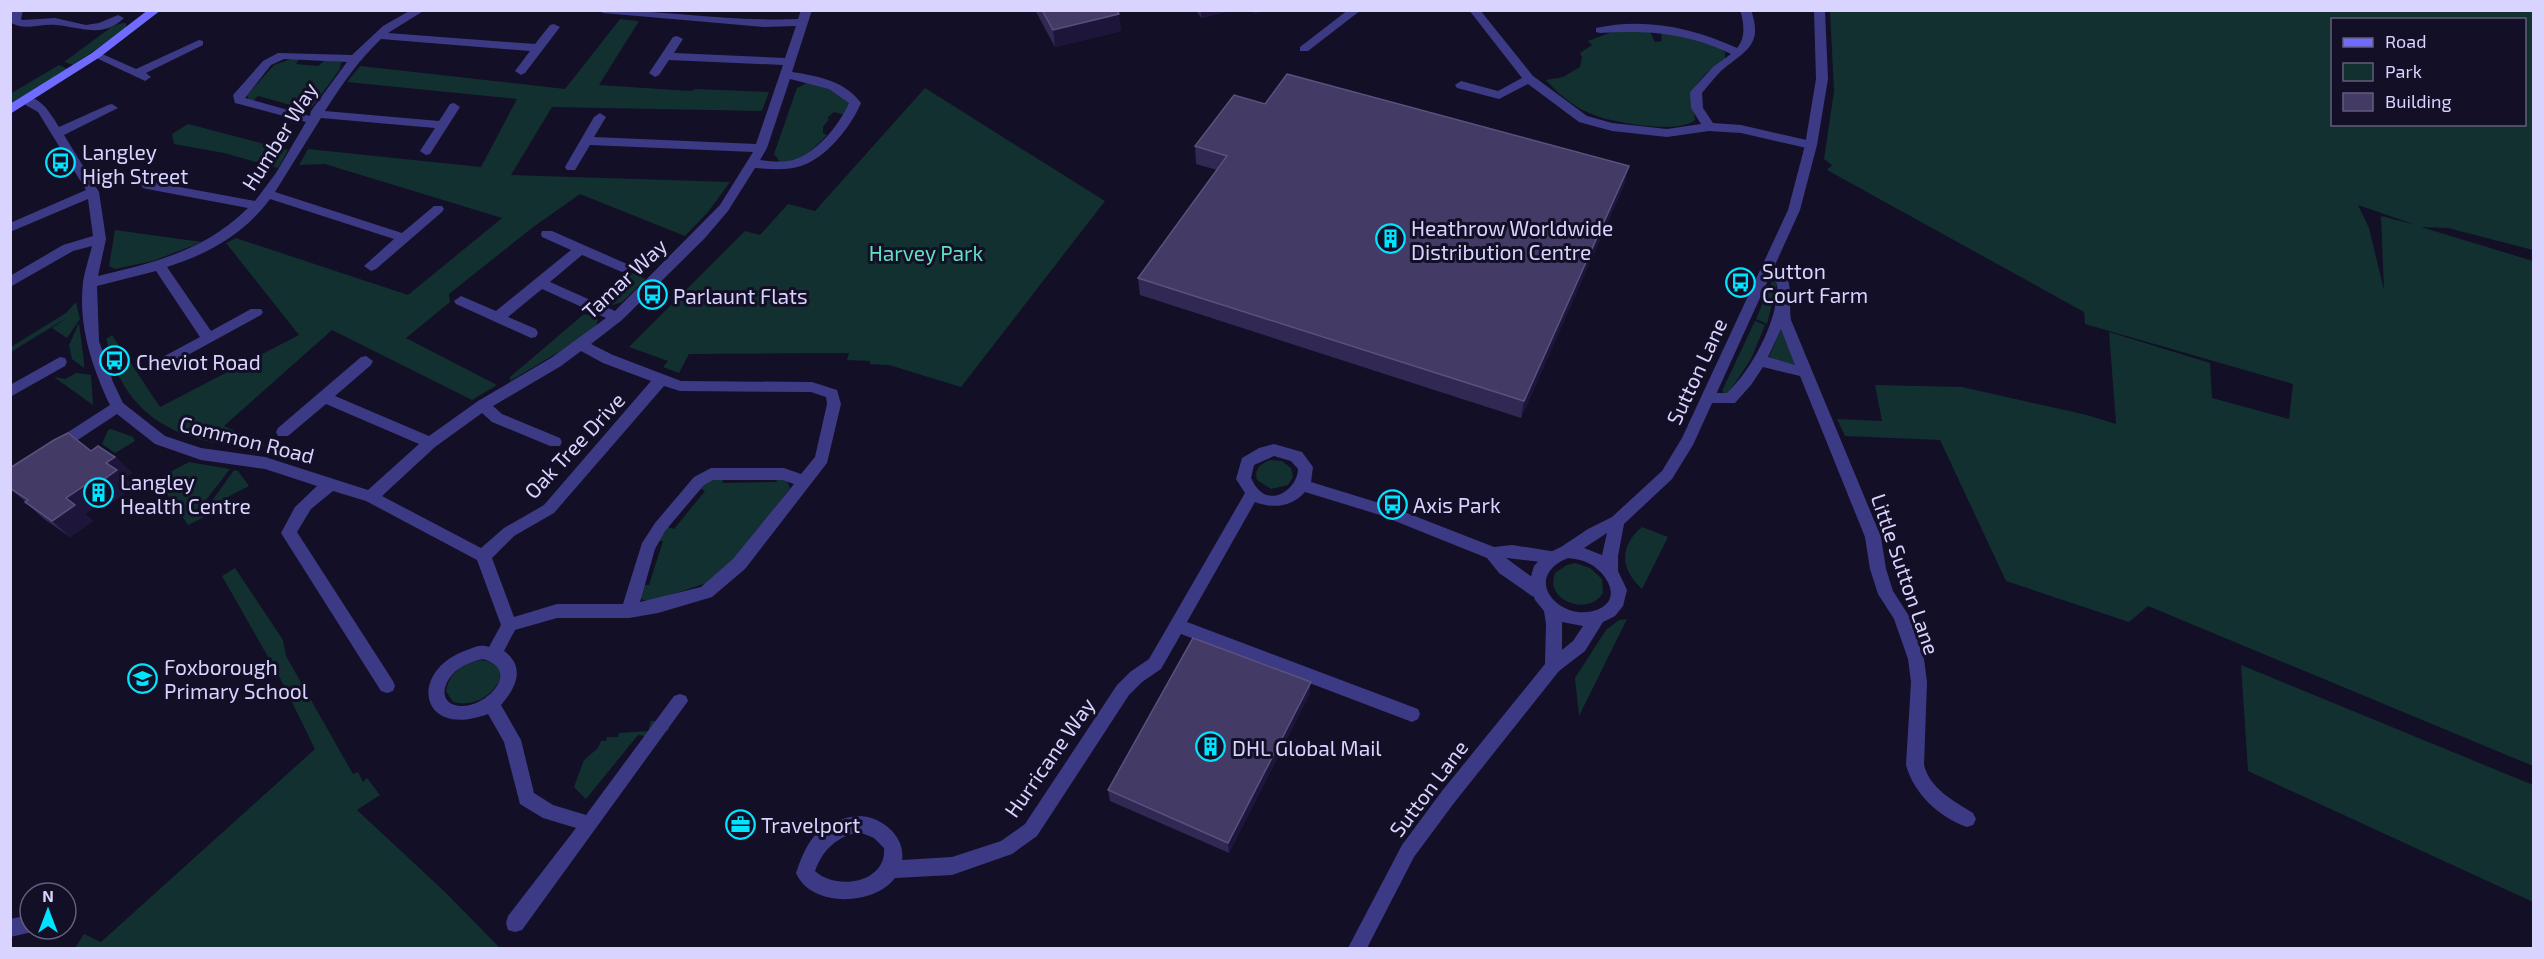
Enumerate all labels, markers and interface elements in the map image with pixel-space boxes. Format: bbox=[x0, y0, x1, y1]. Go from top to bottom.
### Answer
legend bbox=[2331, 18, 2526, 126]
text: Road bbox=[2385, 30, 2426, 52]
text: Park bbox=[2385, 60, 2422, 82]
street label: Humber Way bbox=[236, 78, 322, 194]
text: Building bbox=[2385, 90, 2452, 112]
place label: Langley High Street bbox=[82, 139, 188, 188]
bus stop icon: Langley High Street bbox=[45, 147, 77, 179]
place label: Heathrow Worldwide Distribution Centre bbox=[1411, 215, 1613, 264]
building icon: Heathrow Worldwide Distribution Centre bbox=[1374, 223, 1406, 255]
street label: Tamar Way bbox=[577, 233, 671, 323]
park label: Harvey Park bbox=[869, 240, 984, 265]
place label: Sutton Court Farm bbox=[1762, 258, 1868, 307]
bus stop icon: Sutton Court Farm bbox=[1725, 266, 1757, 298]
bus stop icon: Parlaunt Flats bbox=[636, 279, 668, 311]
place label: Parlaunt Flats bbox=[673, 283, 808, 308]
street label: Sutton Lane bbox=[1661, 314, 1731, 428]
bus stop icon: Cheviot Road bbox=[99, 345, 131, 377]
place label: Cheviot Road bbox=[136, 349, 261, 374]
street label: Oak Tree Drive bbox=[519, 387, 629, 503]
street label: Common Road bbox=[177, 410, 317, 468]
place label: Langley Health Centre bbox=[120, 469, 251, 518]
building icon: Langley Health Centre bbox=[83, 477, 115, 509]
bus stop icon: Axis Park bbox=[1376, 488, 1408, 520]
street label: Little Sutton Lane bbox=[1867, 490, 1945, 658]
place label: Axis Park bbox=[1413, 492, 1501, 517]
place label: Foxborough Primary School bbox=[164, 654, 309, 703]
school or university icon: Foxborough Primary School bbox=[127, 662, 159, 694]
street label: Hurricane Way bbox=[999, 692, 1099, 822]
building icon: DHL Global Mail bbox=[1195, 731, 1227, 763]
place label: DHL Global Mail bbox=[1232, 735, 1382, 760]
street label: Sutton Lane bbox=[1384, 735, 1472, 841]
office icon: Travelport bbox=[724, 808, 756, 840]
place label: Travelport bbox=[761, 812, 860, 837]
north arrow bbox=[18, 881, 78, 941]
text: N bbox=[42, 886, 54, 905]

